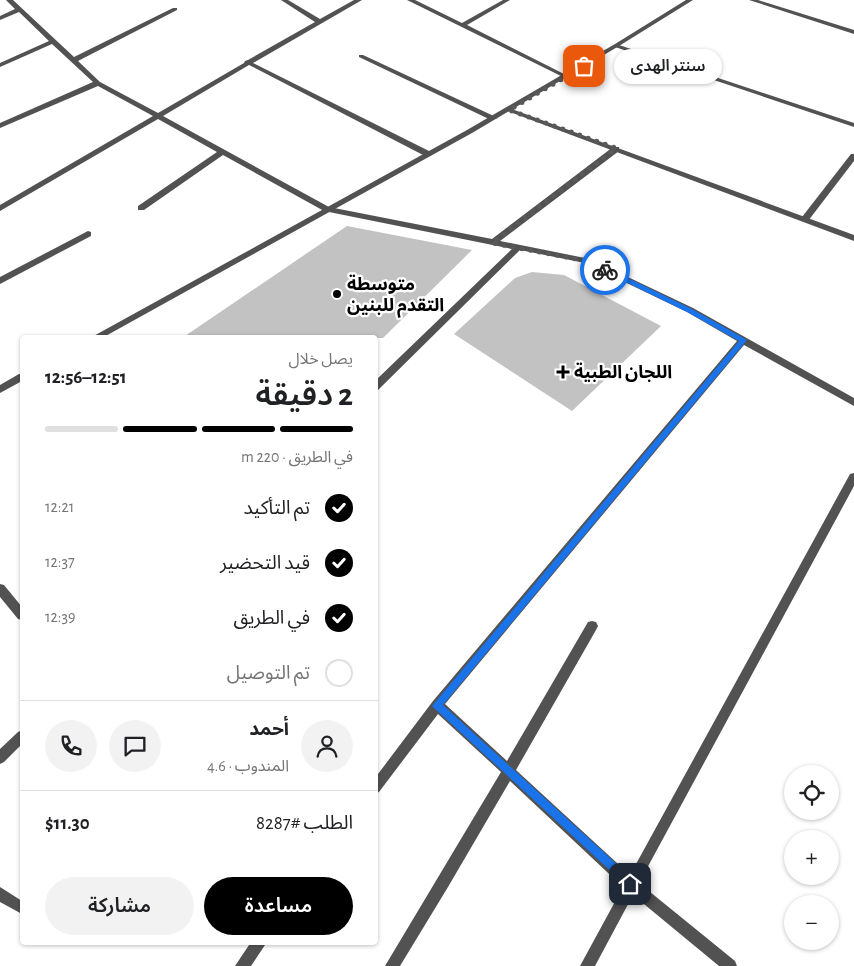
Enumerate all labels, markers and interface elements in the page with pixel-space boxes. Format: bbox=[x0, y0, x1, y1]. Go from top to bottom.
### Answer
pin bbox=[563, 45, 605, 87]
callout: سنتر الهدى bbox=[614, 48, 722, 84]
icon: bag bbox=[570, 52, 598, 80]
text: سنتر الهدى bbox=[631, 58, 705, 74]
courier bbox=[580, 245, 630, 295]
icon: bike bbox=[591, 256, 619, 284]
place label: متوسطة التقدم للبنين bbox=[347, 274, 444, 318]
marker: متوسطة التقدم للبنين bbox=[331, 288, 343, 300]
text: يصل خلال bbox=[289, 351, 353, 367]
place label: اللجان الطبية bbox=[574, 362, 672, 382]
marker: اللجان الطبية bbox=[556, 365, 570, 379]
text: 12:51–12:56 bbox=[45, 368, 127, 387]
text: 2 دقيقة bbox=[255, 379, 353, 411]
text: في الطريق · 220 m bbox=[241, 449, 353, 465]
icon: check bbox=[325, 494, 353, 522]
text: 12:21 bbox=[45, 499, 74, 515]
text: تم التأكيد bbox=[243, 499, 310, 518]
icon: check bbox=[325, 549, 353, 577]
text: 12:37 bbox=[45, 554, 75, 570]
text: قيد التحضير bbox=[220, 554, 310, 573]
icon: check bbox=[325, 604, 353, 632]
text: 12:39 bbox=[45, 609, 76, 625]
text: في الطريق bbox=[233, 609, 310, 628]
text: تم التوصيل bbox=[227, 664, 310, 683]
button: phone bbox=[45, 720, 97, 772]
button: chat bbox=[109, 720, 161, 772]
text: أحمد bbox=[249, 720, 289, 739]
button: person bbox=[301, 720, 353, 772]
text: المندوب · 4.6 bbox=[207, 758, 289, 774]
map controls bbox=[784, 765, 839, 950]
button: locate bbox=[784, 765, 839, 820]
text: $11.30 bbox=[45, 814, 90, 833]
text: الطلب #8287 bbox=[256, 814, 353, 833]
button: + bbox=[784, 830, 839, 885]
pin bbox=[609, 863, 651, 905]
icon: home bbox=[616, 870, 644, 898]
button: مشاركة bbox=[45, 877, 194, 935]
button: مساعدة bbox=[204, 877, 353, 935]
button: − bbox=[784, 895, 839, 950]

